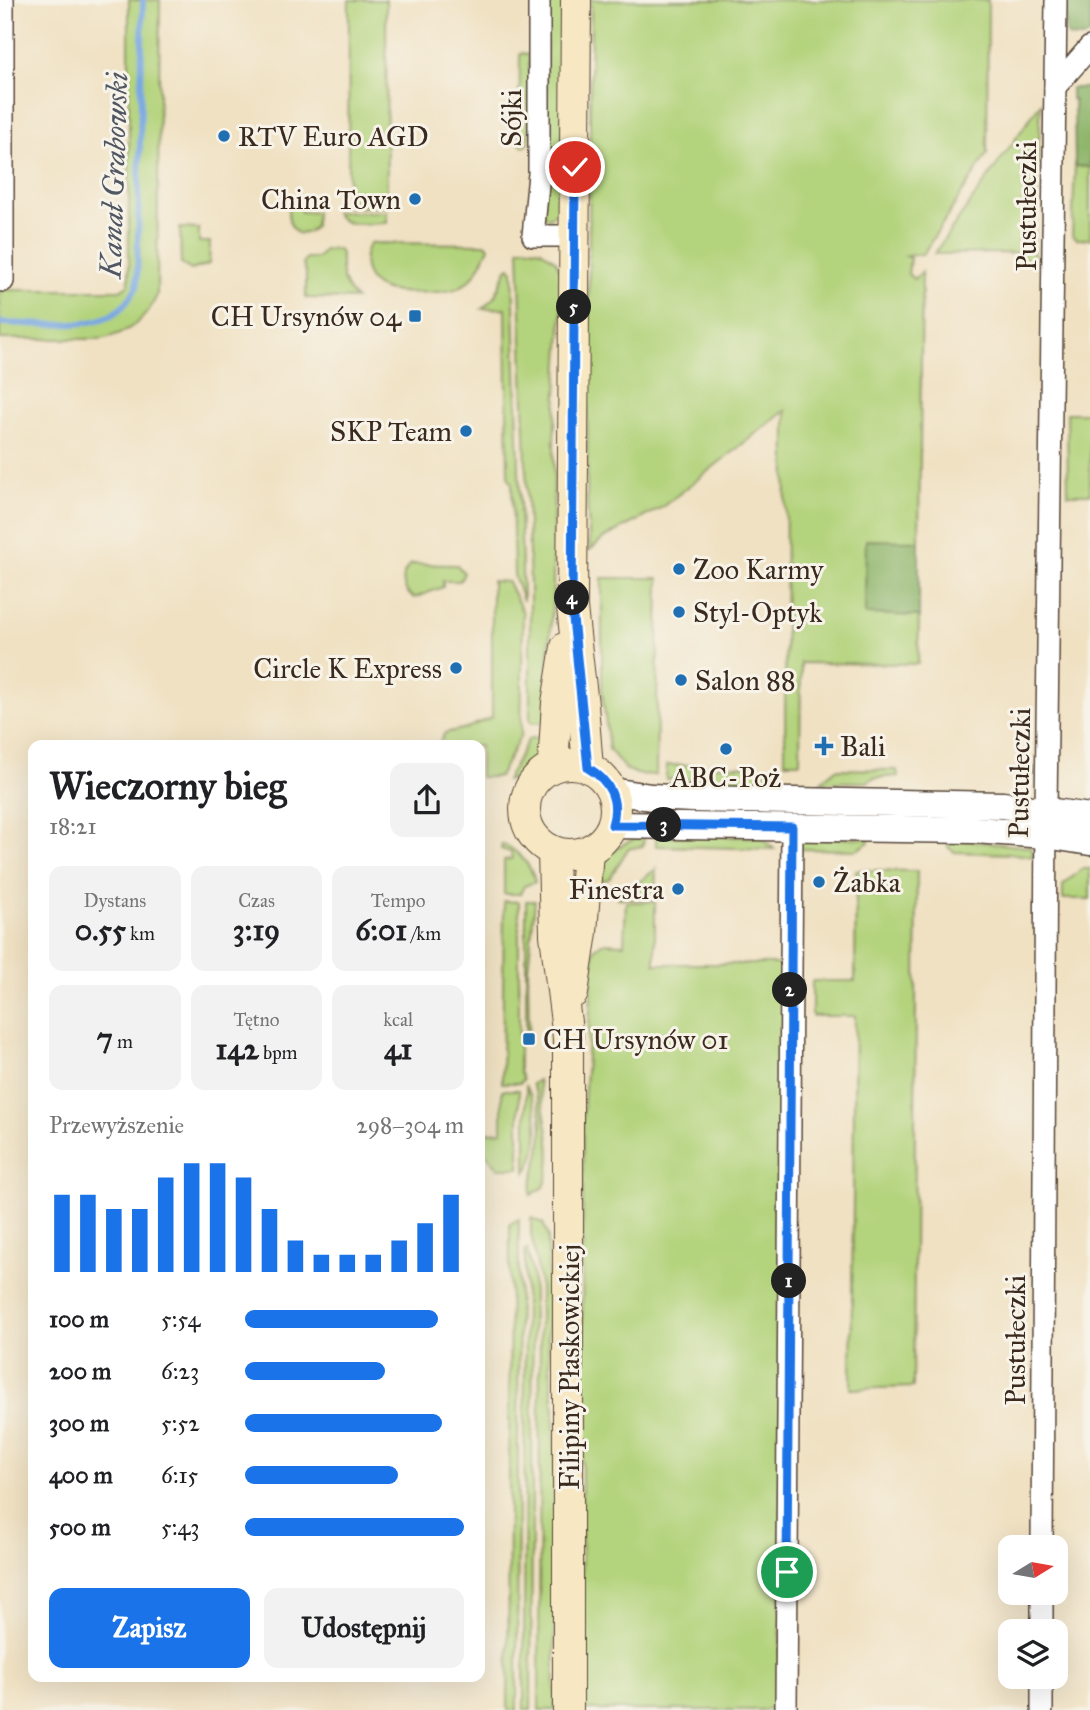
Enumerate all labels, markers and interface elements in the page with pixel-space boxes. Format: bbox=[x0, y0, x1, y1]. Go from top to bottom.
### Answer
water label: Kanał Grabowski bbox=[92, 71, 136, 281]
street label: Sójki bbox=[494, 89, 529, 147]
place label: RTV Euro AGD bbox=[238, 119, 429, 154]
marker: RTV Euro AGD bbox=[216, 128, 232, 144]
pin bbox=[545, 137, 605, 197]
street label: Pustułeczki bbox=[1009, 140, 1044, 271]
icon: check bbox=[556, 148, 594, 186]
place label: China Town bbox=[261, 182, 401, 217]
marker: China Town bbox=[407, 191, 423, 207]
pin: 5 bbox=[556, 290, 592, 324]
text: 5 bbox=[569, 295, 578, 318]
place label: CH Ursynów 04 bbox=[211, 299, 402, 334]
marker: CH Ursynów 04 bbox=[407, 308, 423, 324]
place label: SKP Team bbox=[330, 414, 452, 449]
marker: SKP Team bbox=[458, 423, 474, 439]
place label: Zoo Karmy bbox=[693, 552, 824, 587]
marker: Zoo Karmy bbox=[671, 561, 687, 577]
pin: 4 bbox=[554, 580, 590, 616]
text: 4 bbox=[566, 586, 577, 609]
place label: Styl-Optyk bbox=[693, 595, 822, 630]
marker: Styl-Optyk bbox=[671, 604, 687, 620]
place label: Circle K Express bbox=[253, 651, 442, 686]
marker: Circle K Express bbox=[448, 660, 464, 676]
place label: Salon 88 bbox=[695, 663, 796, 698]
marker: Salon 88 bbox=[673, 672, 689, 688]
street label: Pustułeczki bbox=[1001, 707, 1038, 839]
place label: Bali bbox=[840, 729, 886, 764]
marker: Bali bbox=[814, 736, 834, 756]
marker: ABC-Poż bbox=[718, 741, 734, 757]
place label: ABC-Poż bbox=[670, 760, 781, 795]
text: Wieczorny bieg bbox=[49, 763, 286, 809]
button: share bbox=[390, 763, 464, 837]
pin: 3 bbox=[646, 808, 682, 842]
text: 18:21 bbox=[49, 812, 97, 840]
text: 3 bbox=[660, 813, 667, 836]
place label: Żabka bbox=[833, 865, 901, 900]
place label: Finestra bbox=[569, 872, 664, 907]
marker: Żabka bbox=[811, 874, 827, 890]
marker: Finestra bbox=[670, 881, 686, 897]
text: Dystans bbox=[83, 889, 146, 912]
text: Czas bbox=[238, 889, 275, 912]
text: Tempo bbox=[371, 889, 425, 912]
text: 0.55 bbox=[75, 912, 126, 948]
text: 3:19 bbox=[233, 912, 280, 948]
text: 6:01 bbox=[355, 912, 407, 948]
text: km bbox=[126, 922, 155, 945]
text: /km bbox=[407, 922, 441, 945]
pin: 2 bbox=[772, 972, 808, 1007]
text: 2 bbox=[785, 978, 794, 1001]
text: Tętno bbox=[233, 1008, 280, 1031]
text: kcal bbox=[383, 1008, 413, 1031]
text: 7 bbox=[97, 1020, 113, 1056]
place label: CH Ursynów 01 bbox=[543, 1022, 728, 1057]
text: m bbox=[113, 1030, 133, 1053]
text: 142 bbox=[215, 1031, 259, 1067]
text: 41 bbox=[384, 1031, 412, 1067]
marker: CH Ursynów 01 bbox=[521, 1031, 537, 1047]
text: bpm bbox=[259, 1041, 298, 1064]
text: Przewyższenie bbox=[49, 1111, 184, 1139]
text: 298–304 m bbox=[356, 1111, 464, 1139]
street label: Filipiny Płaskowickiej bbox=[552, 1244, 587, 1490]
pin: 1 bbox=[772, 1264, 806, 1298]
text: 1 bbox=[785, 1269, 792, 1292]
street label: Pustułeczki bbox=[998, 1274, 1033, 1405]
text: 100 m bbox=[49, 1305, 109, 1333]
text: 5:54 bbox=[161, 1305, 200, 1333]
text: 200 m bbox=[49, 1357, 111, 1385]
text: 6:23 bbox=[161, 1357, 199, 1385]
text: 300 m bbox=[49, 1409, 109, 1437]
text: 5:52 bbox=[161, 1409, 200, 1437]
text: 400 m bbox=[49, 1461, 113, 1489]
text: 6:15 bbox=[161, 1461, 198, 1489]
text: 500 m bbox=[49, 1513, 111, 1541]
text: 5:43 bbox=[161, 1513, 200, 1541]
north arrow bbox=[998, 1535, 1068, 1605]
map controls bbox=[998, 1535, 1068, 1689]
pin bbox=[757, 1542, 817, 1602]
icon: arrive bbox=[768, 1553, 806, 1591]
button: Zapisz bbox=[49, 1588, 250, 1668]
button: Udostępnij bbox=[264, 1588, 464, 1668]
button: layers bbox=[998, 1619, 1068, 1689]

